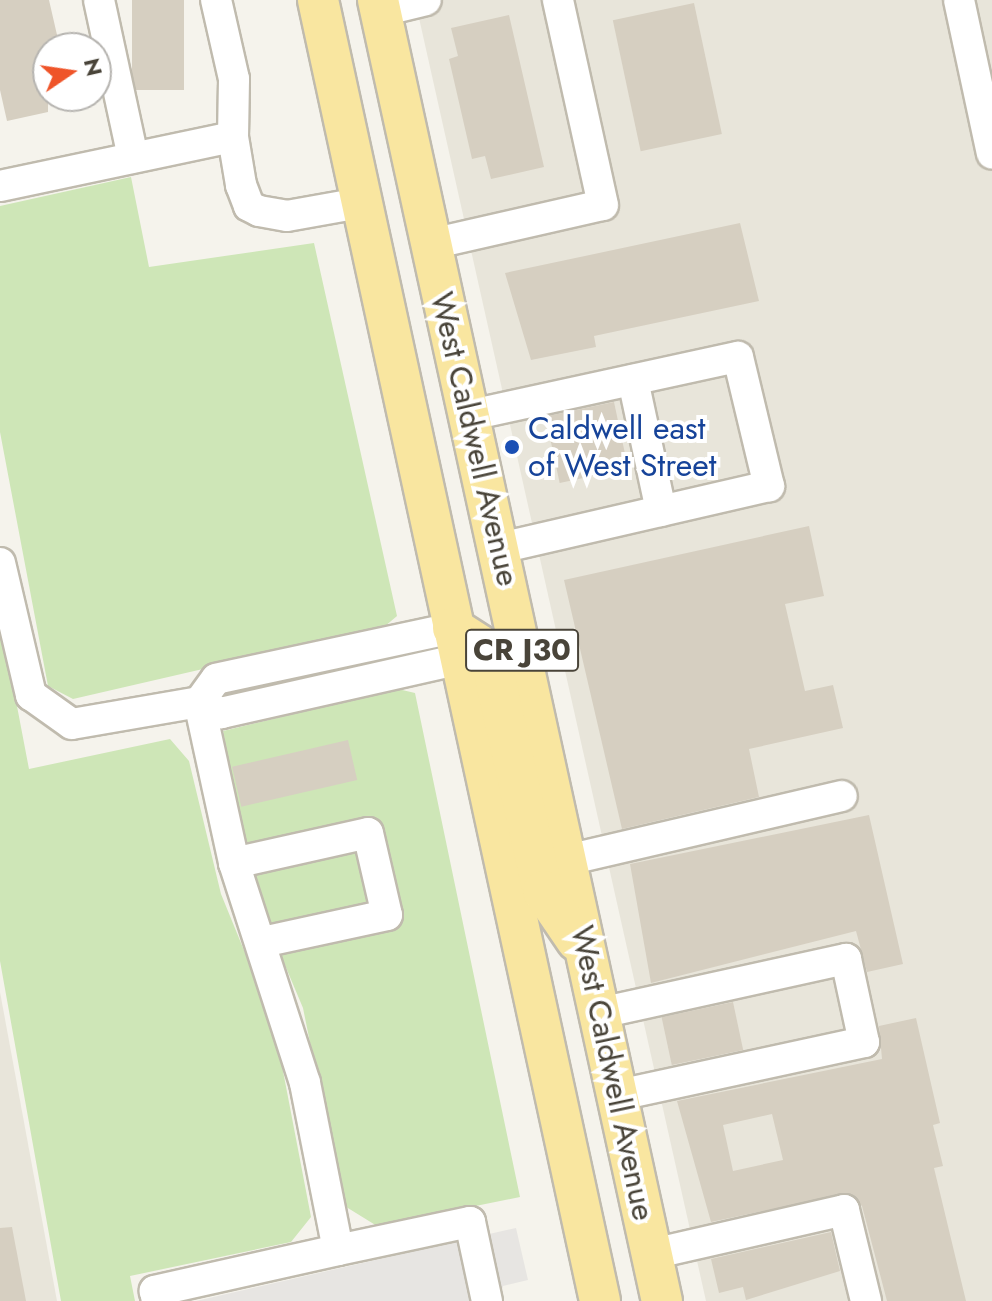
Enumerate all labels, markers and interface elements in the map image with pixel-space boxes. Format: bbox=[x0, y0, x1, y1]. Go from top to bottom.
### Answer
north arrow bbox=[32, 32, 112, 112]
text: N bbox=[76, 55, 111, 79]
street label: West Caldwell Avenue bbox=[422, 288, 528, 590]
place label: Caldwell east of West Street bbox=[528, 410, 716, 485]
marker: Caldwell east of West Street bbox=[503, 438, 521, 456]
road number: CR J30 bbox=[464, 624, 580, 676]
street label: West Caldwell Avenue bbox=[563, 922, 663, 1224]

